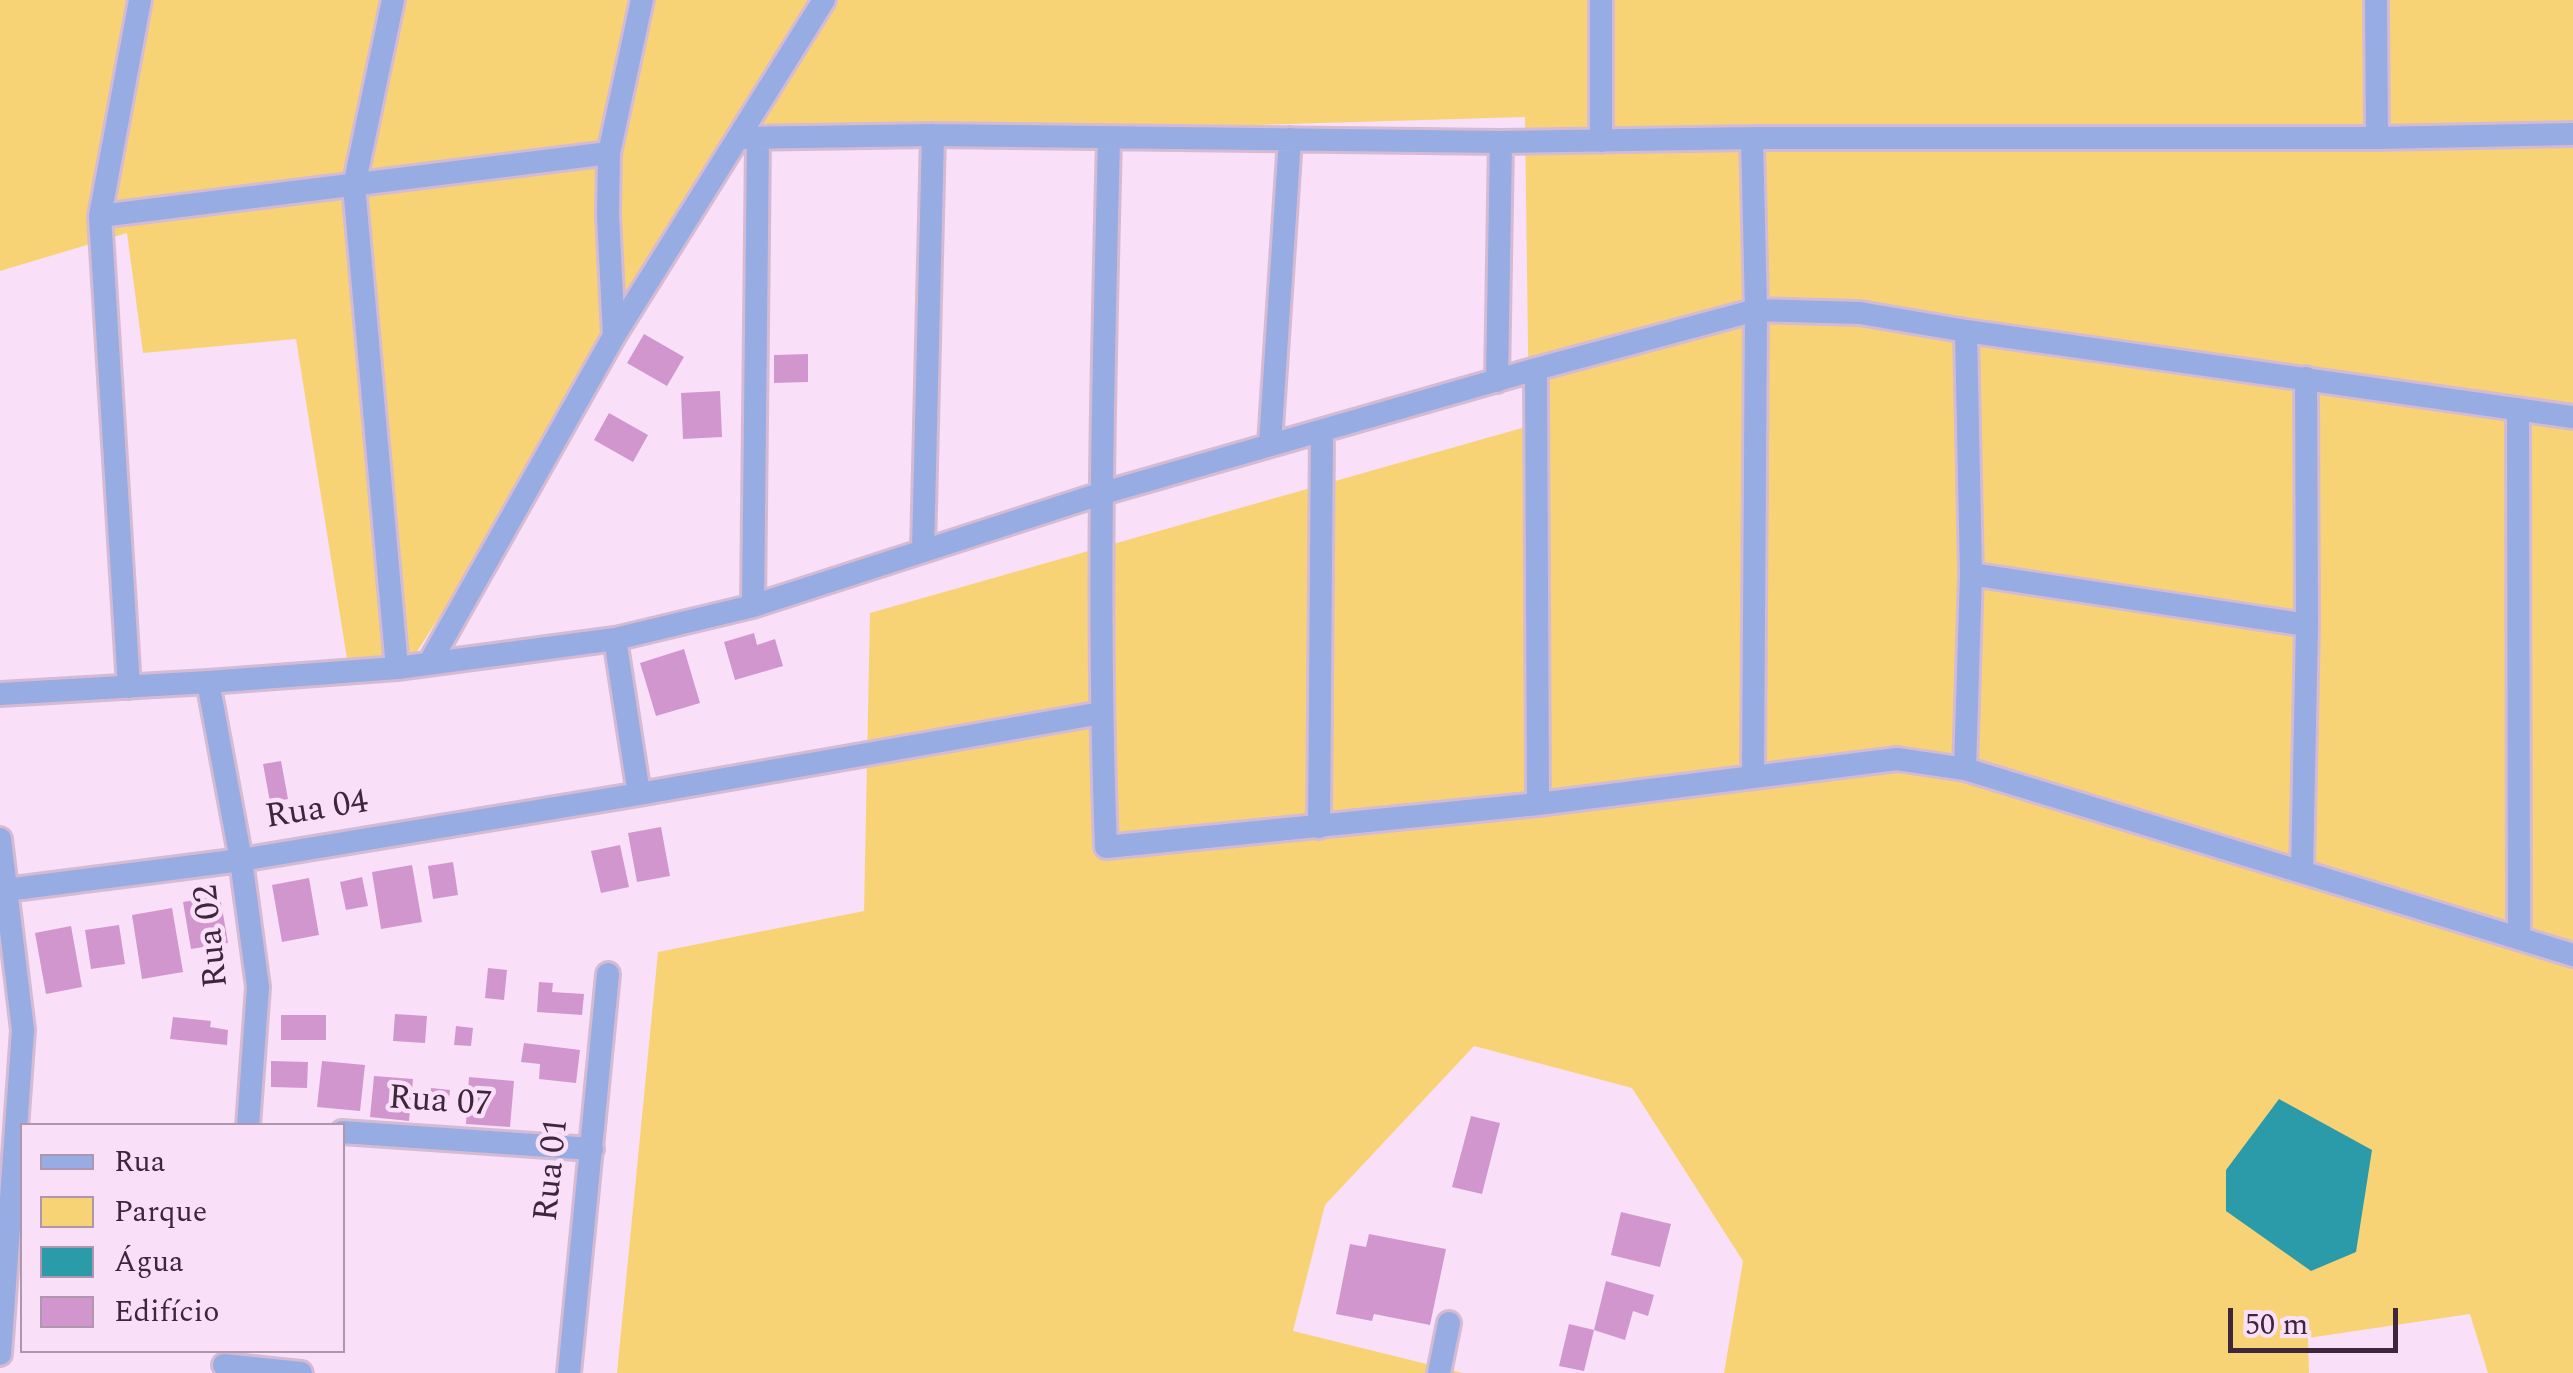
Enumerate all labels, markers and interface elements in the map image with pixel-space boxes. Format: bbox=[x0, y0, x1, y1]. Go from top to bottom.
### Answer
street label: Rua 04 bbox=[263, 783, 371, 841]
street label: Rua 02 bbox=[188, 882, 240, 990]
street label: Rua 07 bbox=[387, 1079, 493, 1129]
street label: Rua 01 bbox=[528, 1116, 580, 1224]
legend bbox=[20, 1123, 345, 1353]
text: Rua bbox=[114, 1139, 165, 1185]
text: Parque bbox=[114, 1189, 207, 1235]
text: Água bbox=[114, 1239, 184, 1285]
scale bar bbox=[2233, 1288, 2403, 1350]
text: Edifício bbox=[114, 1289, 219, 1335]
text: 50 m bbox=[2245, 1302, 2308, 1348]

